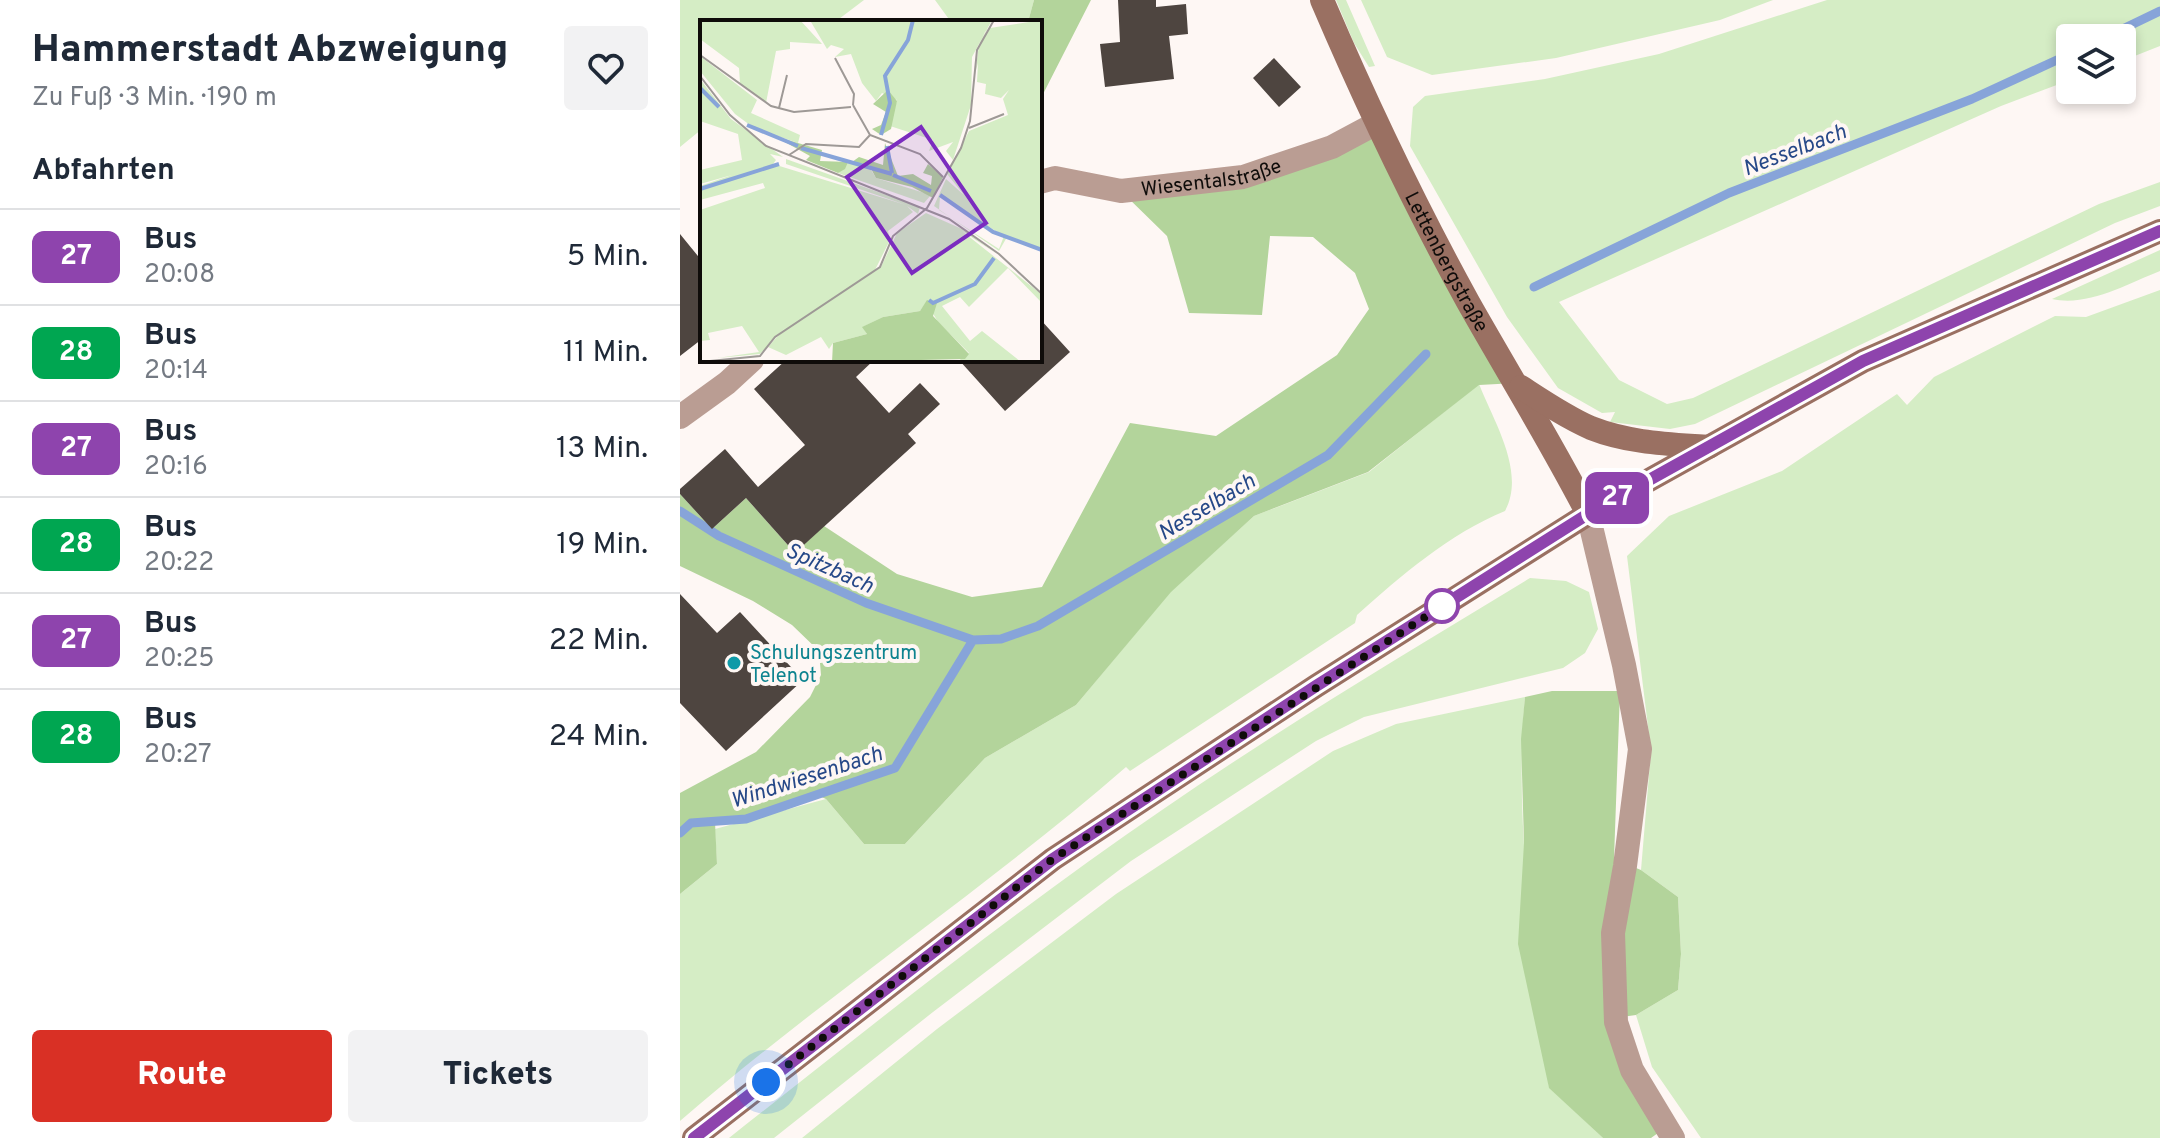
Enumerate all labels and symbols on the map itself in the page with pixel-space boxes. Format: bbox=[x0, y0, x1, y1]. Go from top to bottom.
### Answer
inset map bbox=[700, 20, 1042, 362]
water label: Nesselbach bbox=[1739, 119, 1850, 183]
street label: Wiesentalstraße bbox=[1140, 154, 1285, 204]
street label: Lettenbergstraße bbox=[1397, 188, 1493, 337]
water label: Nesselbach bbox=[1154, 469, 1261, 548]
line badge: 27 bbox=[1581, 472, 1653, 524]
water label: Spitzbach bbox=[781, 538, 877, 601]
unlabelled marker bbox=[1425, 589, 1459, 623]
place label: Schulungszentrum Telenot bbox=[750, 641, 917, 690]
marker: Schulungszentrum Telenot bbox=[725, 654, 743, 672]
water label: Windwiesenbach bbox=[728, 741, 886, 816]
your location bbox=[746, 1062, 786, 1102]

